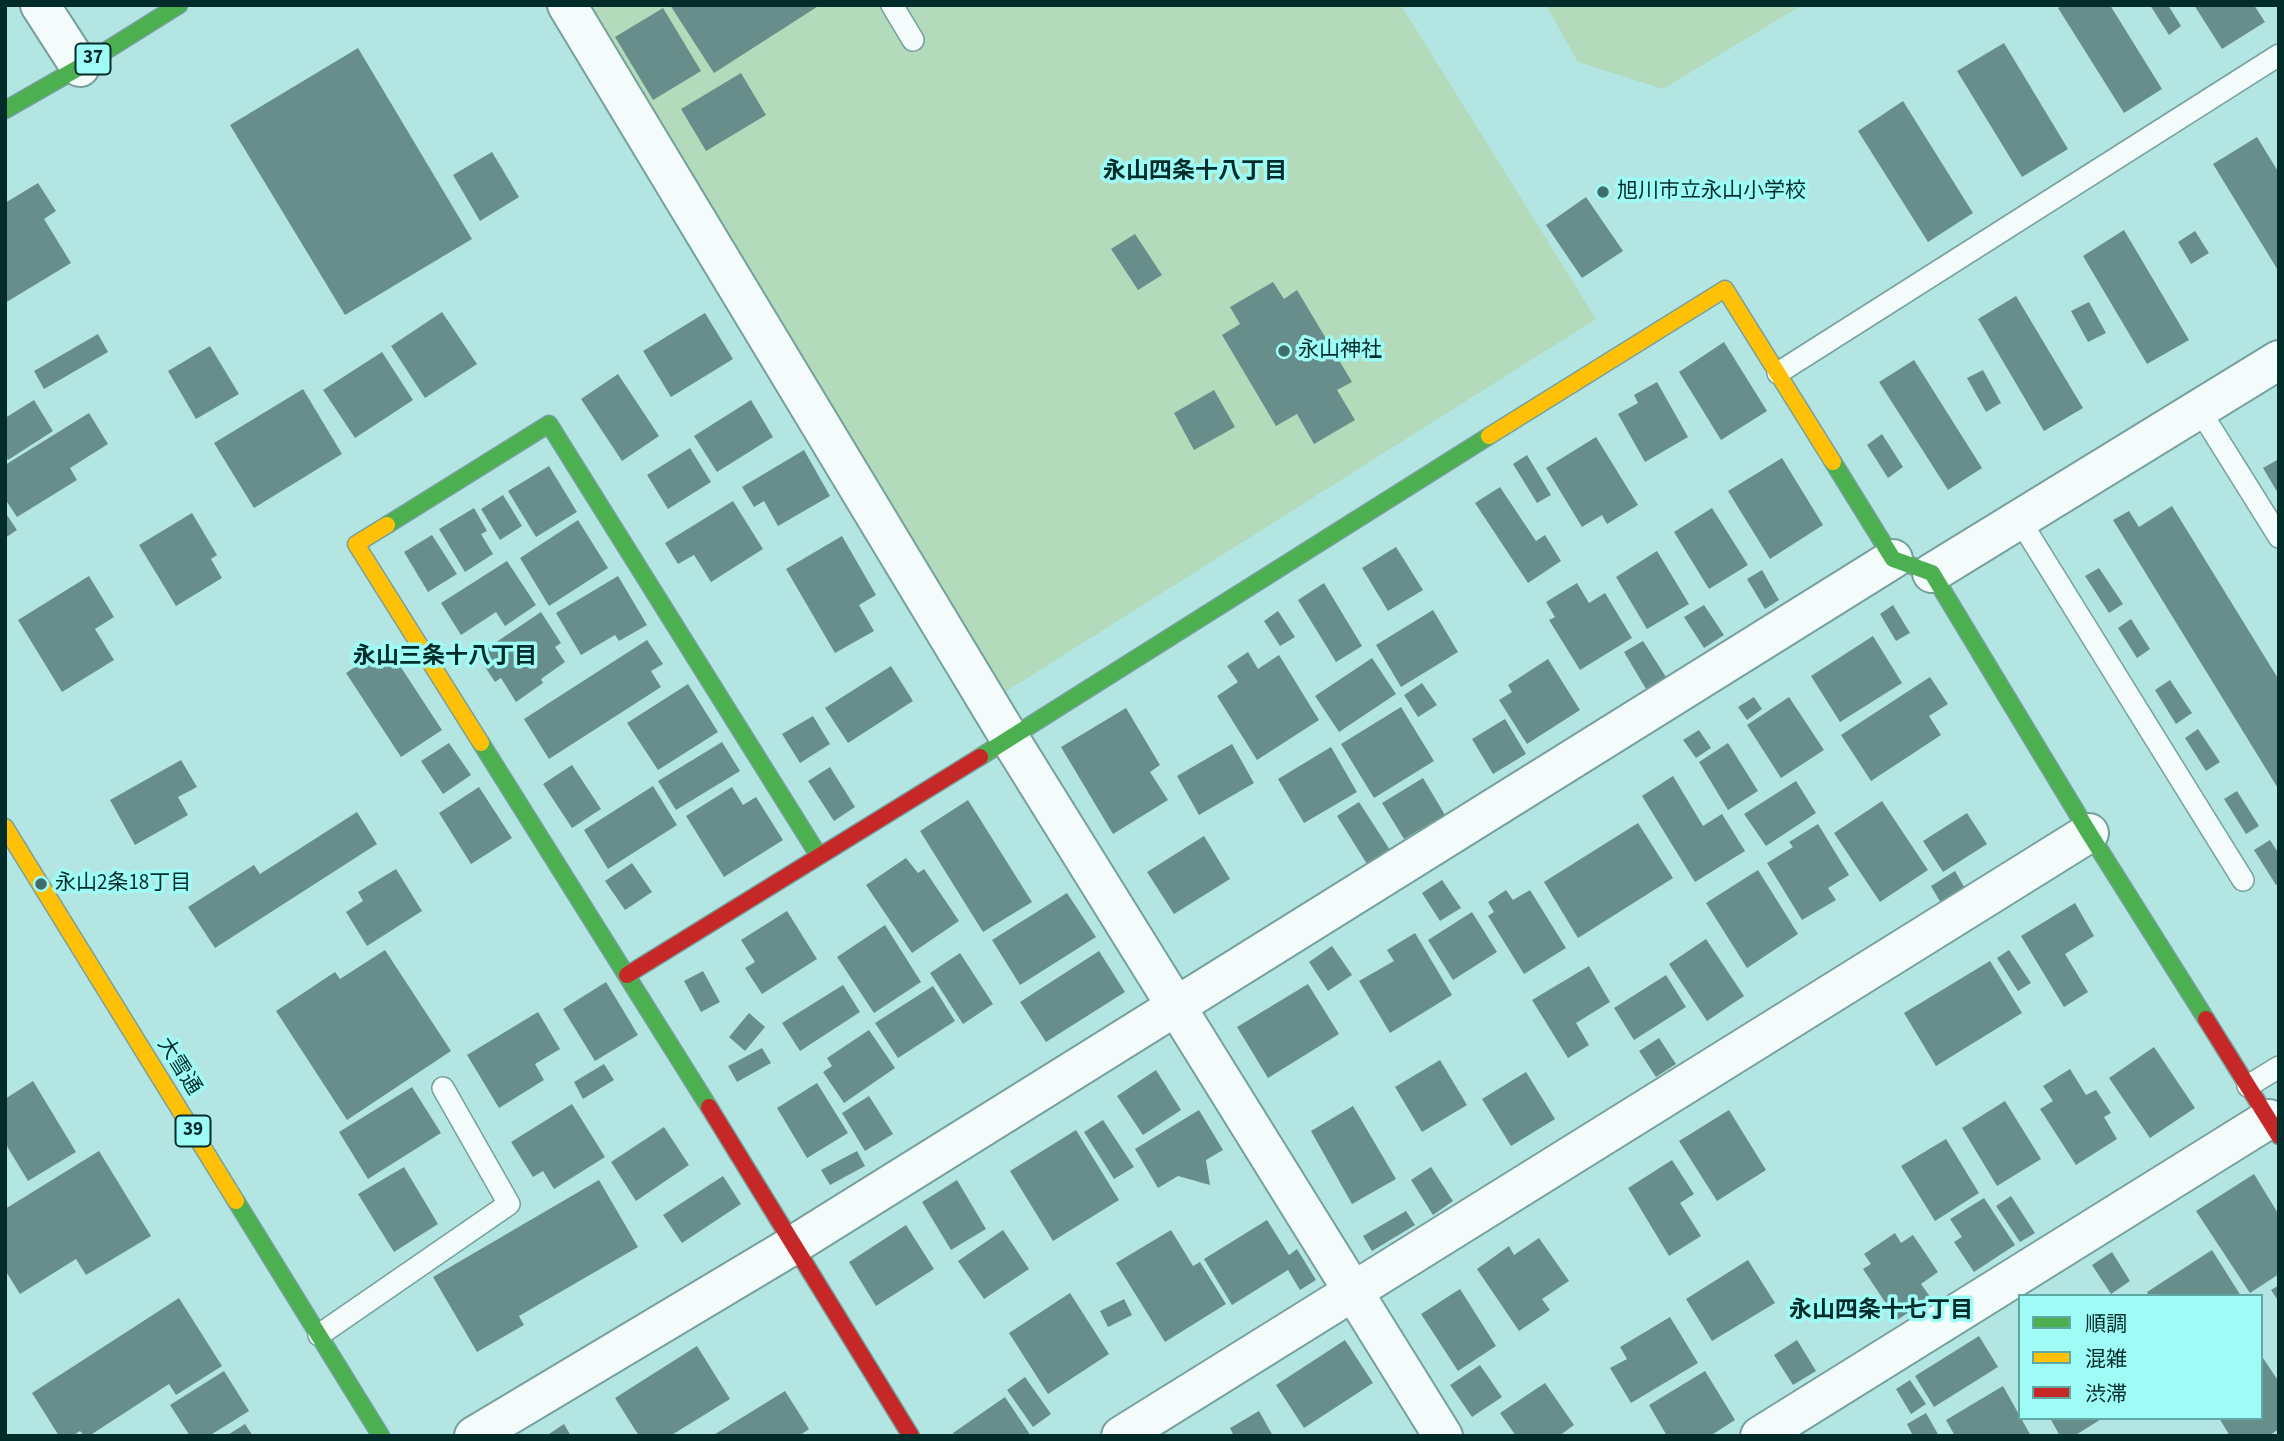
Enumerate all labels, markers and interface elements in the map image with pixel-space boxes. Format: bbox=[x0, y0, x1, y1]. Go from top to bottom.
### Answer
road number: 37 bbox=[76, 44, 110, 74]
district label: 永山四条十八丁目 bbox=[1103, 159, 1287, 187]
place label: 旭川市立永山小学校 bbox=[1617, 179, 1806, 205]
marker: 旭川市立永山小学校 bbox=[1595, 184, 1611, 200]
place label: 永山神社 bbox=[1298, 338, 1382, 364]
marker: 永山神社 bbox=[1276, 343, 1292, 359]
district label: 永山三条十八丁目 bbox=[353, 644, 537, 672]
place label: 永山2条18丁目 bbox=[55, 871, 191, 897]
marker: 永山2条18丁目 bbox=[33, 876, 49, 892]
street label: 大雪通 bbox=[151, 1034, 205, 1100]
road number: 39 bbox=[176, 1116, 210, 1147]
legend bbox=[2018, 1294, 2263, 1420]
district label: 永山四条十七丁目 bbox=[1789, 1298, 1973, 1326]
text: 順調 bbox=[2085, 1309, 2127, 1339]
text: 混雑 bbox=[2085, 1344, 2127, 1374]
text: 渋滞 bbox=[2085, 1379, 2127, 1409]

